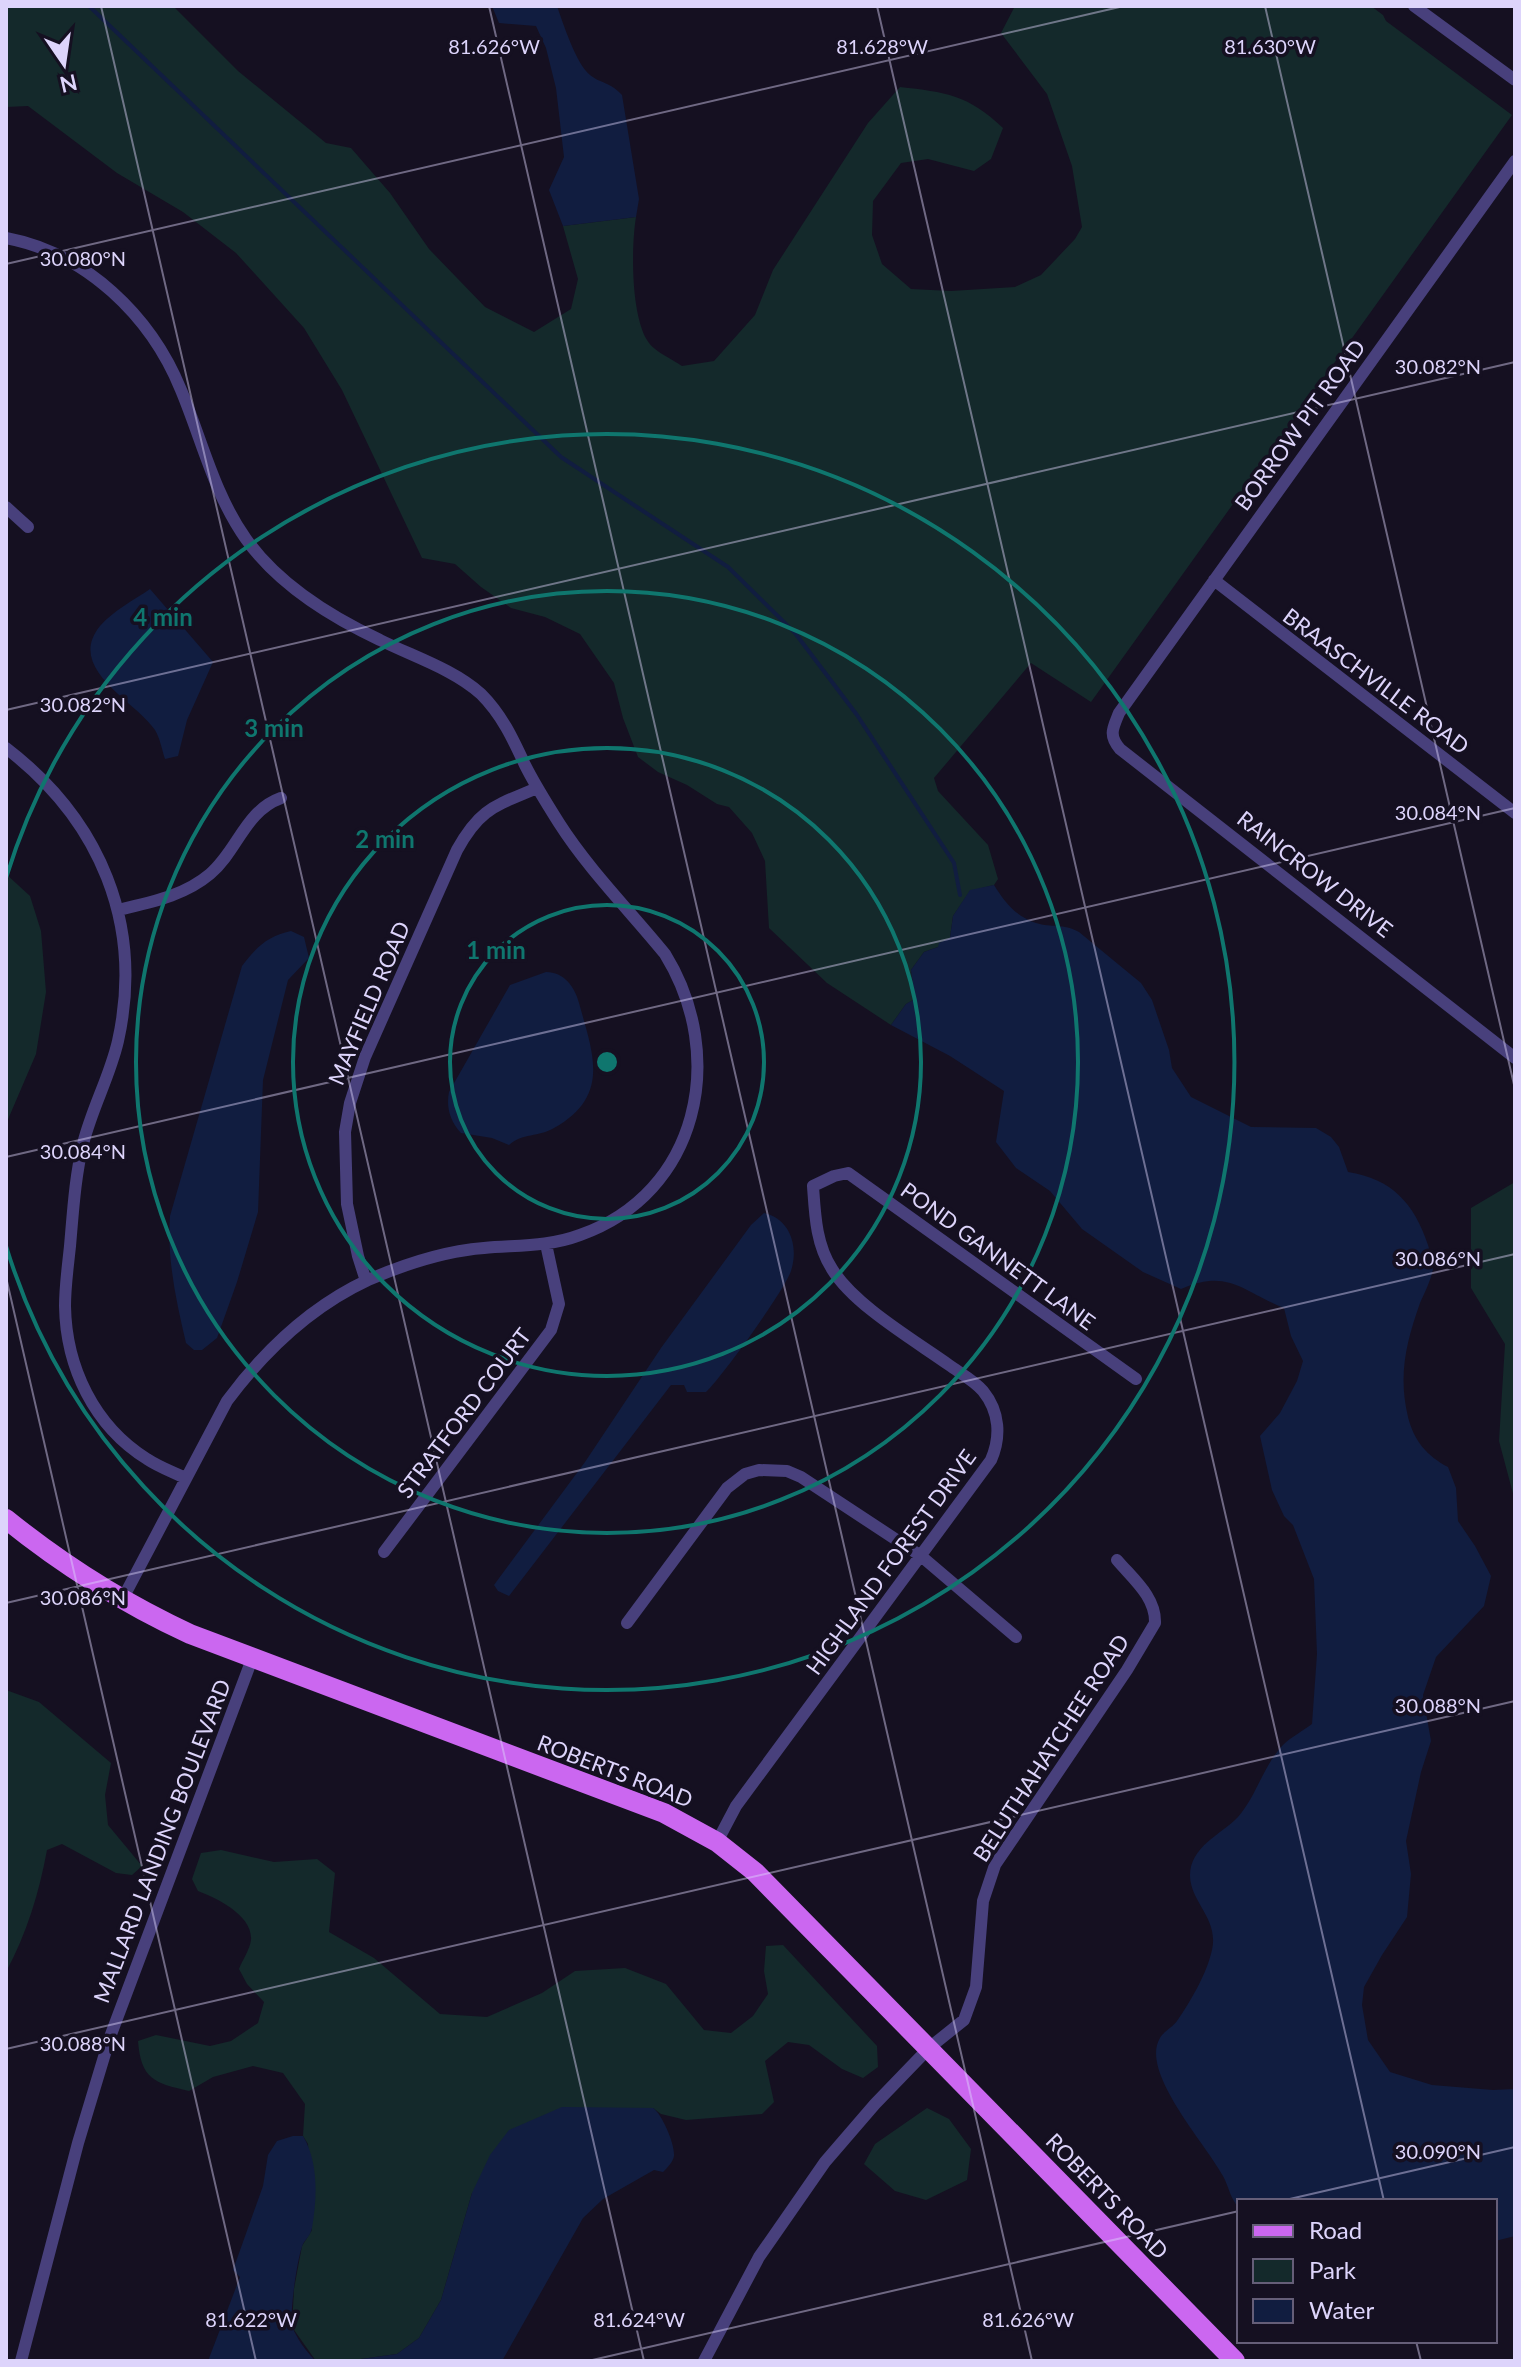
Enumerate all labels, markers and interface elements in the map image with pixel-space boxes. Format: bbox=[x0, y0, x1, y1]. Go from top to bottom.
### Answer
north arrow bbox=[24, 24, 104, 104]
text: 81.626°W bbox=[448, 34, 540, 58]
text: 81.628°W bbox=[836, 34, 928, 58]
text: 81.630°W bbox=[1224, 34, 1316, 58]
text: N bbox=[57, 69, 80, 99]
text: 30.080°N bbox=[40, 246, 126, 270]
street label: BORROW PIT ROAD bbox=[1229, 334, 1371, 515]
text: 30.082°N bbox=[1395, 354, 1481, 378]
text: 4 min bbox=[133, 602, 193, 631]
street label: BRAASCHVILLE ROAD bbox=[1278, 602, 1475, 759]
text: 30.082°N bbox=[40, 692, 126, 716]
text: 3 min bbox=[244, 713, 304, 742]
text: 30.084°N bbox=[1395, 800, 1481, 824]
street label: RAINCROW DRIVE bbox=[1232, 805, 1398, 943]
text: 2 min bbox=[355, 824, 415, 853]
street label: MAYFIELD ROAD bbox=[322, 917, 415, 1089]
text: 1 min bbox=[466, 935, 526, 964]
centre of rings bbox=[593, 1048, 621, 1076]
text: 30.084°N bbox=[40, 1139, 126, 1163]
street label: POND GANNETT LANE bbox=[896, 1176, 1101, 1335]
text: 30.086°N bbox=[1395, 1246, 1481, 1270]
street label: STRATFORD COURT bbox=[391, 1322, 536, 1503]
street label: HIGHLAND FOREST DRIVE bbox=[800, 1444, 981, 1680]
text: 30.086°N bbox=[40, 1585, 126, 1609]
street label: BELUTHAHATCHEE ROAD bbox=[967, 1629, 1134, 1867]
street label: MALLARD LANDING BOULEVARD bbox=[87, 1675, 236, 2006]
text: 30.088°N bbox=[1395, 1693, 1481, 1717]
street label: ROBERTS ROAD bbox=[534, 1728, 697, 1813]
text: 30.088°N bbox=[40, 2031, 126, 2055]
street label: ROBERTS ROAD bbox=[1041, 2127, 1174, 2264]
text: 30.090°N bbox=[1395, 2139, 1481, 2163]
legend bbox=[1237, 2199, 1497, 2343]
text: Road bbox=[1309, 2215, 1362, 2244]
text: Park bbox=[1309, 2255, 1357, 2284]
text: Water bbox=[1309, 2295, 1374, 2324]
text: 81.622°W bbox=[205, 2307, 297, 2331]
text: 81.624°W bbox=[593, 2307, 685, 2331]
text: 81.626°W bbox=[982, 2307, 1074, 2331]

